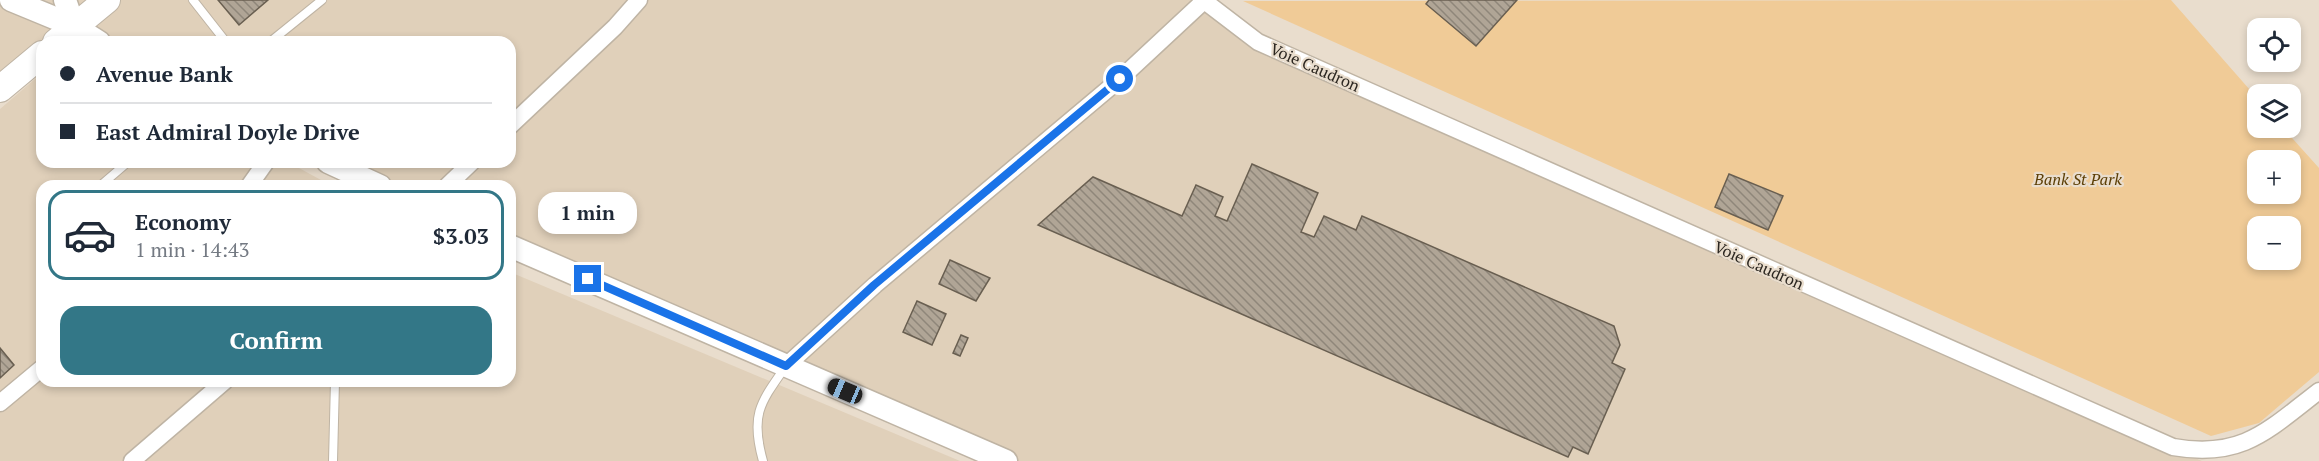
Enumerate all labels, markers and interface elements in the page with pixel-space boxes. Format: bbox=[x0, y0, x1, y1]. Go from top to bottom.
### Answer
map controls bbox=[2247, 18, 2301, 270]
button: locate bbox=[2247, 18, 2301, 72]
street label: Voie Caudron bbox=[1267, 37, 1364, 97]
text: Avenue Bank bbox=[96, 59, 233, 88]
route start bbox=[1106, 65, 1133, 92]
button: layers bbox=[2247, 84, 2301, 138]
text: East Admiral Doyle Drive bbox=[96, 117, 360, 146]
button: + bbox=[2247, 150, 2301, 204]
park label: Bank St Park bbox=[2033, 168, 2122, 190]
callout: 1 min bbox=[538, 192, 638, 234]
text: 1 min bbox=[560, 199, 615, 226]
text: Economy bbox=[135, 207, 231, 236]
icon: car bbox=[63, 208, 117, 262]
button: − bbox=[2247, 216, 2301, 270]
text: $3.03 bbox=[433, 221, 489, 250]
street label: Voie Caudron bbox=[1711, 235, 1808, 295]
text: 1 min · 14:43 bbox=[135, 236, 249, 263]
route end bbox=[574, 265, 601, 292]
button: Confirm bbox=[60, 306, 492, 375]
car bbox=[825, 376, 865, 406]

